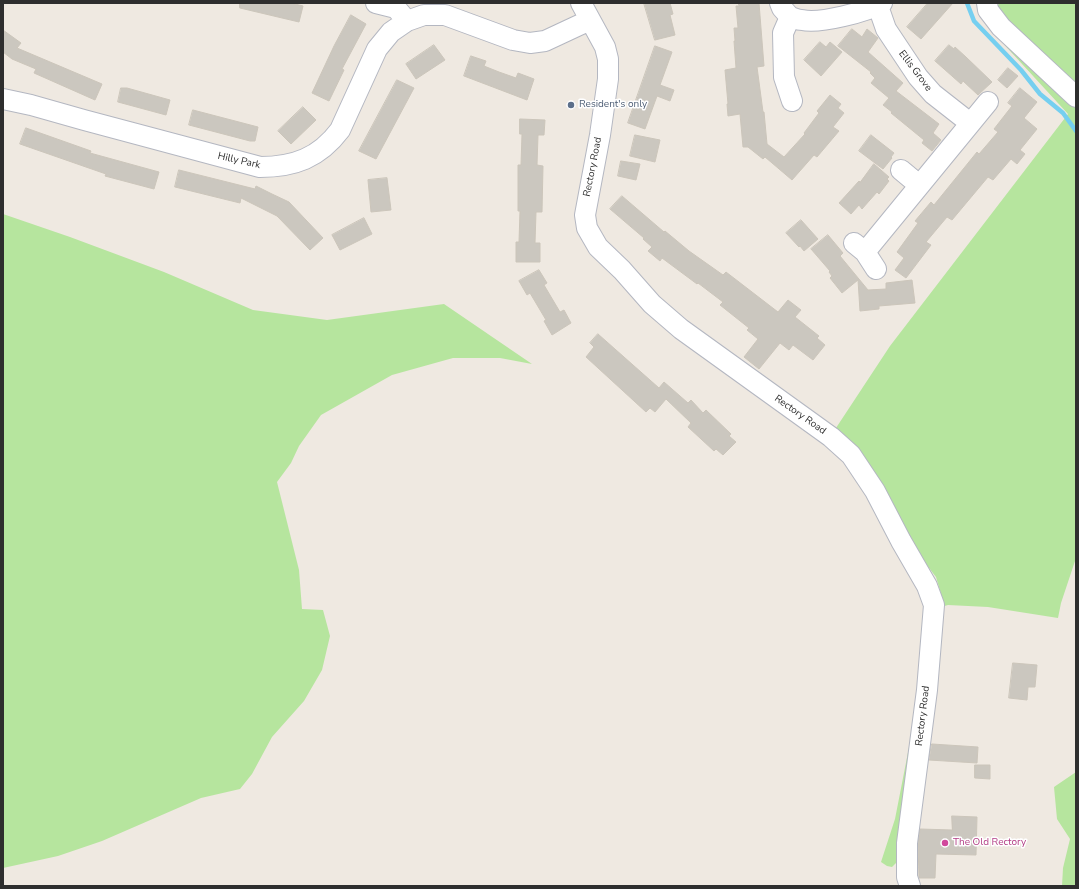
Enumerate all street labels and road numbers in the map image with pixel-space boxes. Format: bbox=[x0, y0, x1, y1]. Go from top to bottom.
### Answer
street label: Ellis Grove bbox=[896, 48, 934, 94]
street label: Rectory Road bbox=[581, 136, 605, 198]
street label: Hilly Park bbox=[216, 150, 262, 172]
street label: Rectory Road bbox=[772, 393, 828, 437]
street label: Rectory Road bbox=[913, 685, 933, 747]

